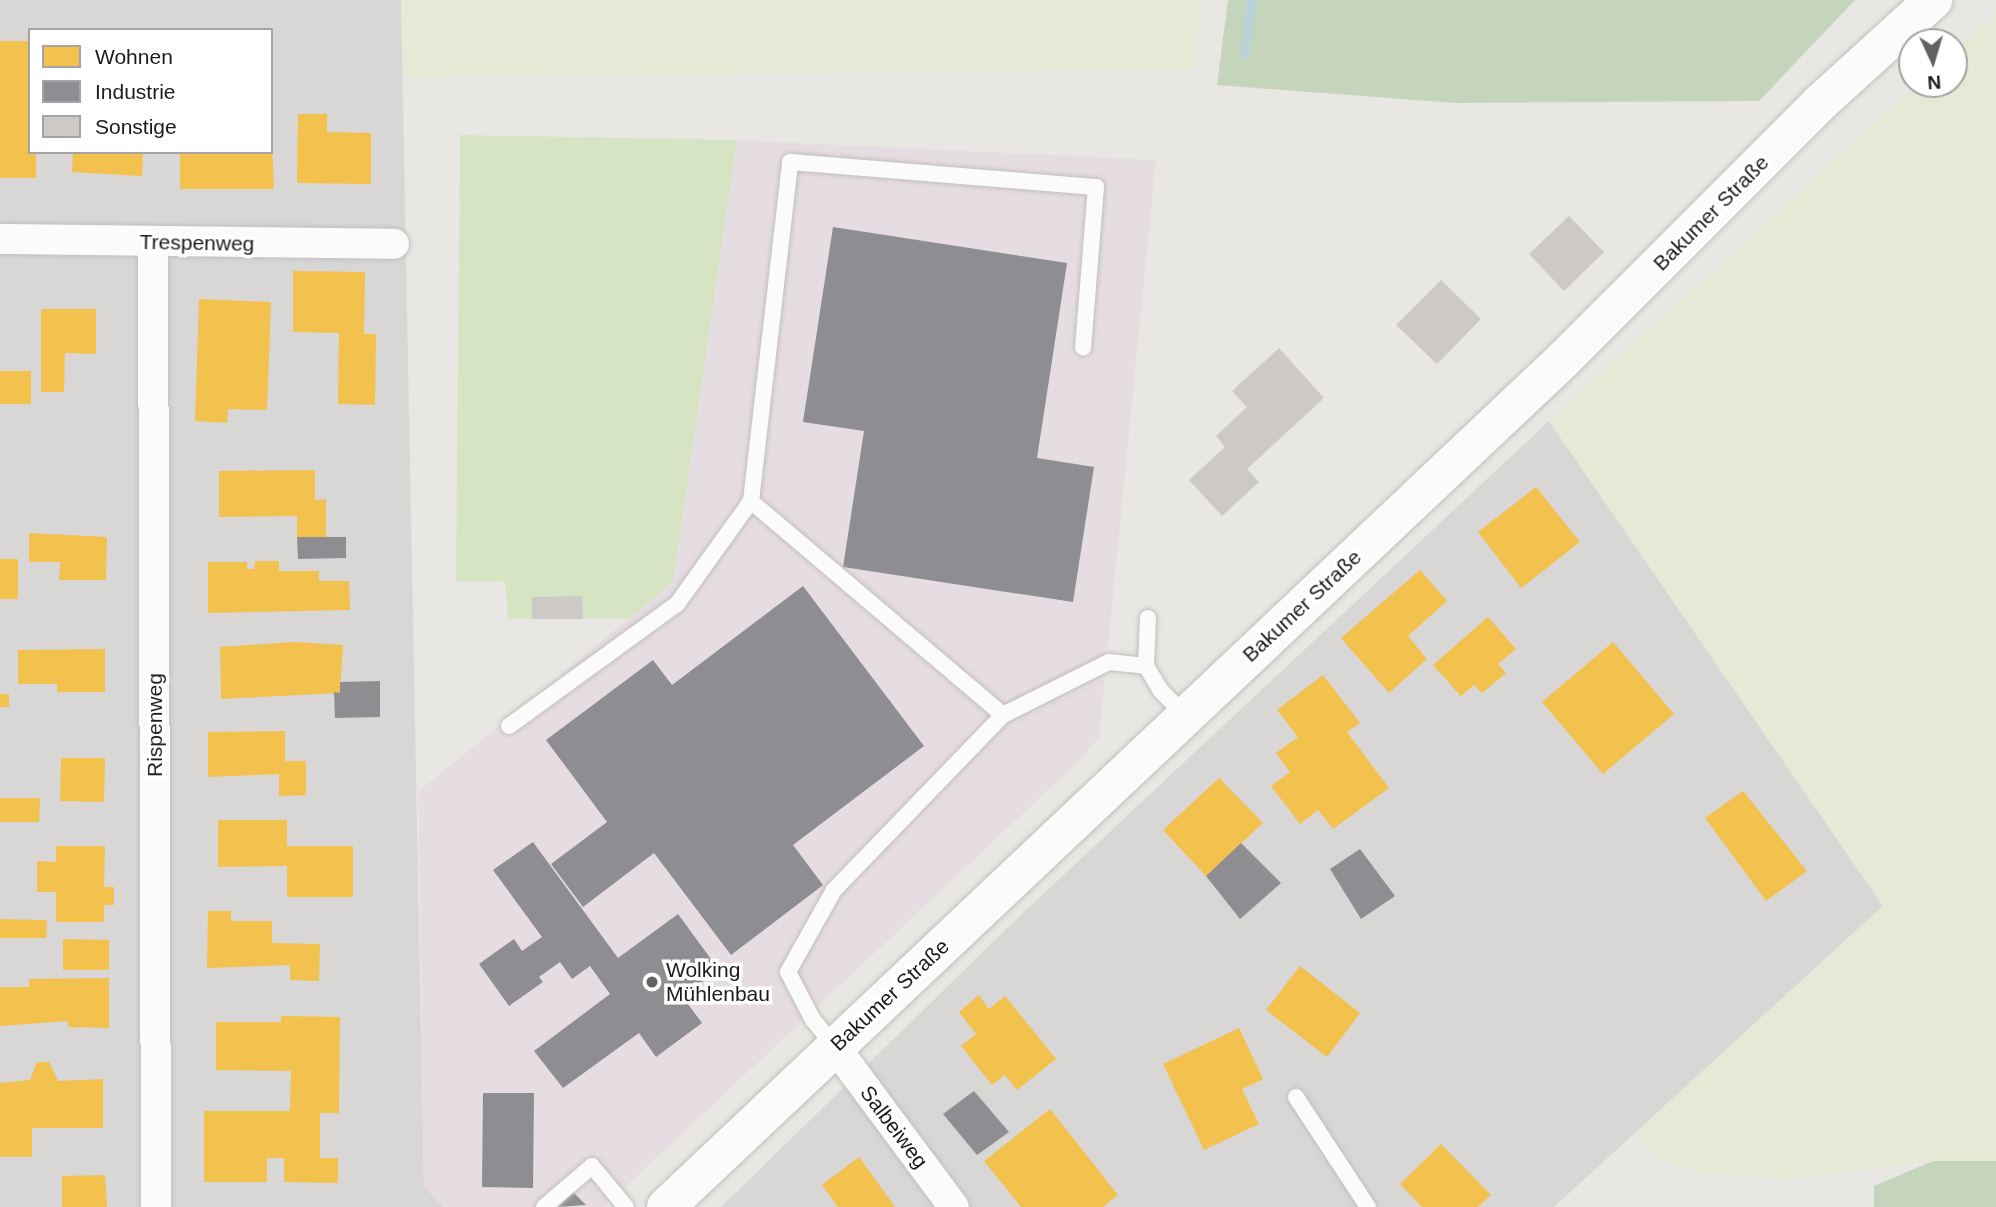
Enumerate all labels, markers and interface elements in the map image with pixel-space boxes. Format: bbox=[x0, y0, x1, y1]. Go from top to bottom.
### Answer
legend bbox=[28, 28, 273, 154]
north arrow bbox=[1898, 28, 1968, 98]
text: Wohnen bbox=[95, 45, 173, 68]
text: N bbox=[1927, 71, 1942, 93]
text: Industrie bbox=[95, 80, 176, 103]
text: Sonstige bbox=[95, 115, 177, 138]
street label: Bakumer Straße bbox=[1648, 150, 1774, 276]
street label: Trespenweg bbox=[139, 229, 255, 257]
street label: Bakumer Straße bbox=[1238, 545, 1366, 667]
street label: Rispenweg bbox=[142, 673, 168, 777]
street label: Bakumer Straße bbox=[826, 934, 954, 1056]
place label: Wolking Mühlenbau bbox=[666, 957, 770, 1007]
marker: Wolking Mühlenbau bbox=[644, 974, 660, 990]
street label: Salbeiweg bbox=[855, 1081, 933, 1173]

